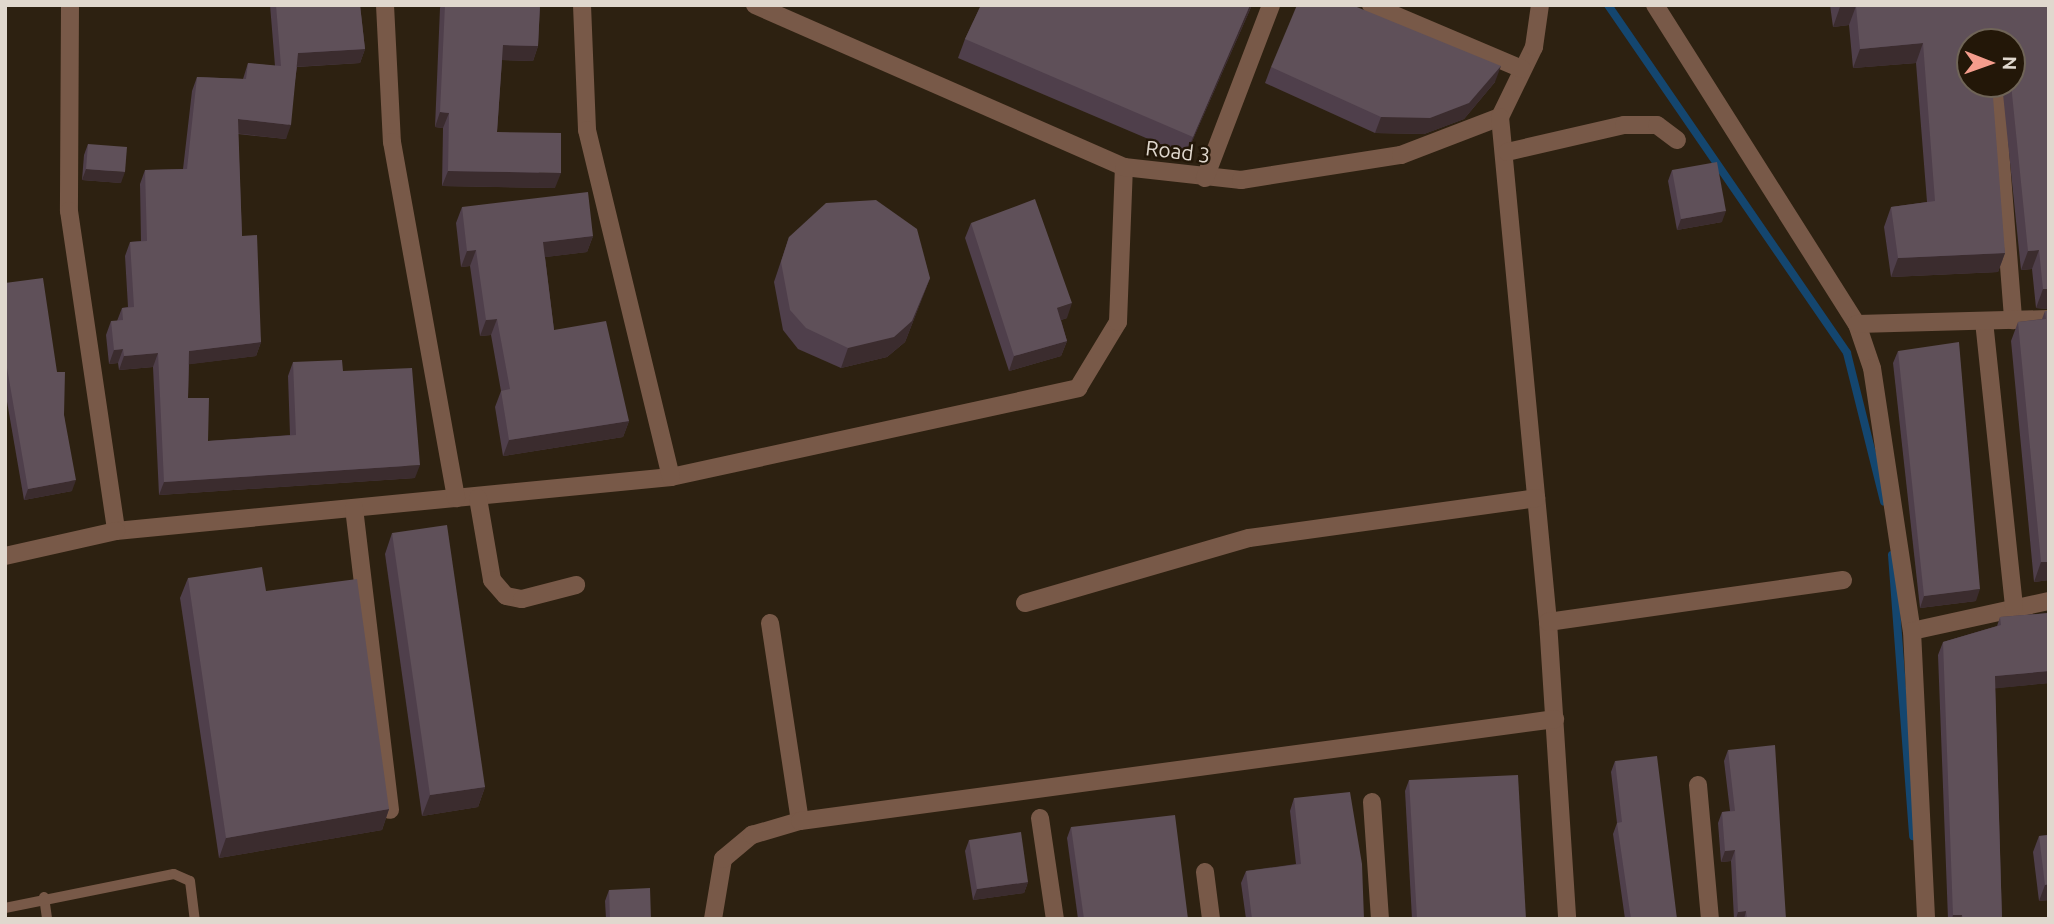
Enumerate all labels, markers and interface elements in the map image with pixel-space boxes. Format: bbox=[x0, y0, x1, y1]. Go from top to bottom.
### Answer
north arrow bbox=[1956, 28, 2026, 98]
text: N bbox=[1999, 56, 2021, 71]
street label: Road 3 bbox=[1144, 135, 1212, 167]

